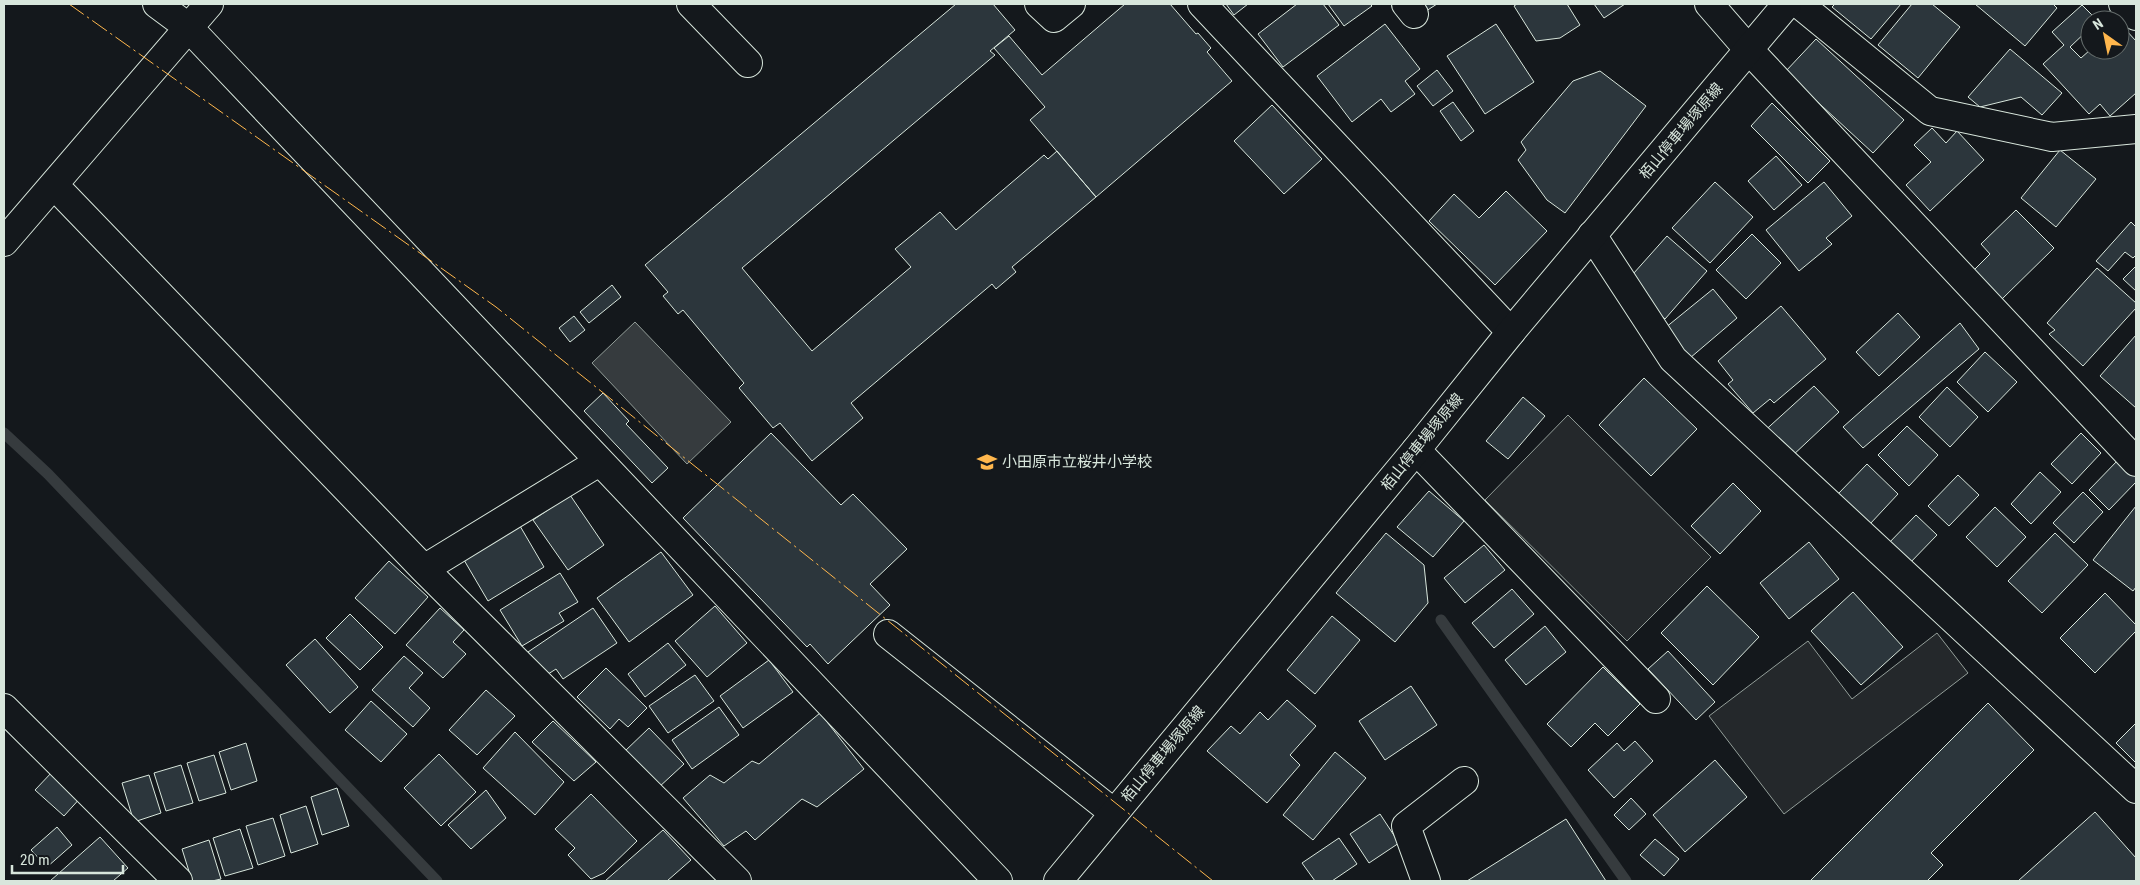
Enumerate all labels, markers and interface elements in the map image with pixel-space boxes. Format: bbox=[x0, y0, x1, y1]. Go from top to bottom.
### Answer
north arrow bbox=[2080, 10, 2130, 60]
text: N bbox=[2090, 15, 2106, 33]
street label: 栢山停車場塚原線 bbox=[1636, 79, 1726, 183]
street label: 栢山停車場塚原線 bbox=[1377, 390, 1467, 494]
school or university icon: 小田原市立桜井小学校 bbox=[976, 451, 998, 473]
place label: 小田原市立桜井小学校 bbox=[1002, 453, 1152, 471]
street label: 栢山停車場塚原線 bbox=[1118, 702, 1208, 806]
scale bar bbox=[12, 842, 124, 874]
text: 20 m bbox=[20, 851, 50, 869]

